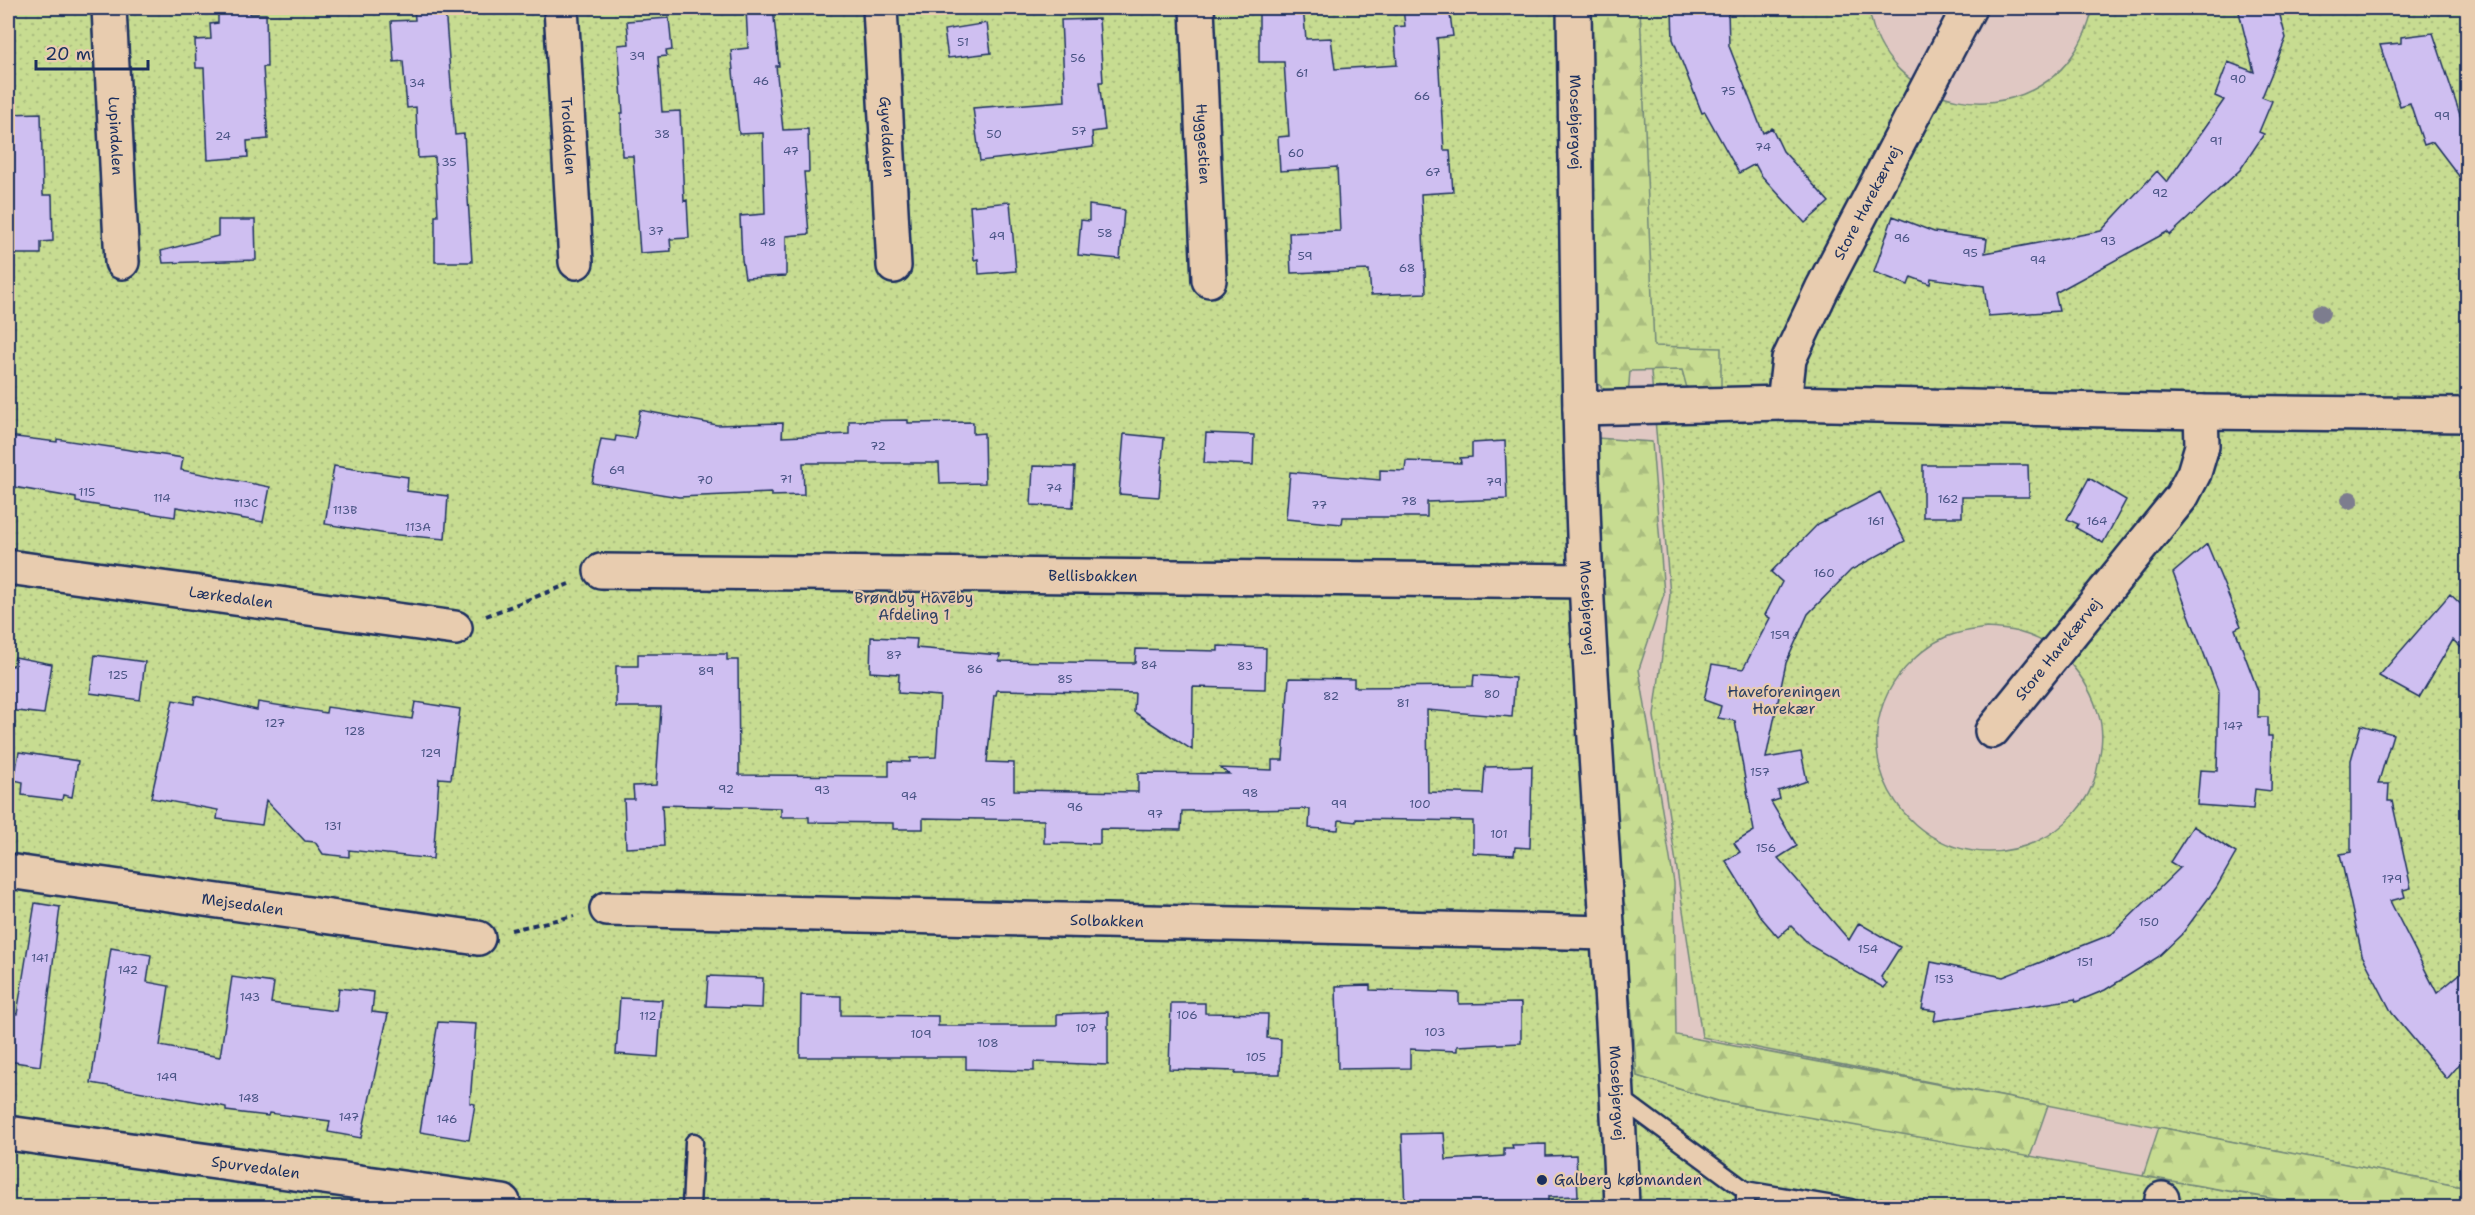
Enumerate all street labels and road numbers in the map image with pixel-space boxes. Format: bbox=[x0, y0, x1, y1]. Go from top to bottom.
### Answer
street label: Mosebjergvej bbox=[1565, 74, 1586, 170]
street label: Lupindalen bbox=[104, 96, 128, 176]
street label: Trolddalen bbox=[556, 96, 581, 175]
street label: Gyveldalen bbox=[875, 96, 899, 178]
street label: Hyggestien bbox=[1191, 103, 1215, 185]
street label: Store Harekærvej bbox=[1829, 142, 1905, 263]
street label: Mosebjergvej bbox=[1575, 560, 1600, 656]
street label: Bellisbakken bbox=[1048, 566, 1138, 586]
street label: Lærkedalen bbox=[188, 582, 274, 613]
street label: Store Harekærvej bbox=[2011, 594, 2105, 705]
street label: Mejsedalen bbox=[200, 889, 285, 920]
street label: Solbakken bbox=[1070, 910, 1144, 932]
street label: Mosebjergvej bbox=[1605, 1045, 1629, 1141]
street label: Spurvedalen bbox=[210, 1151, 301, 1184]

